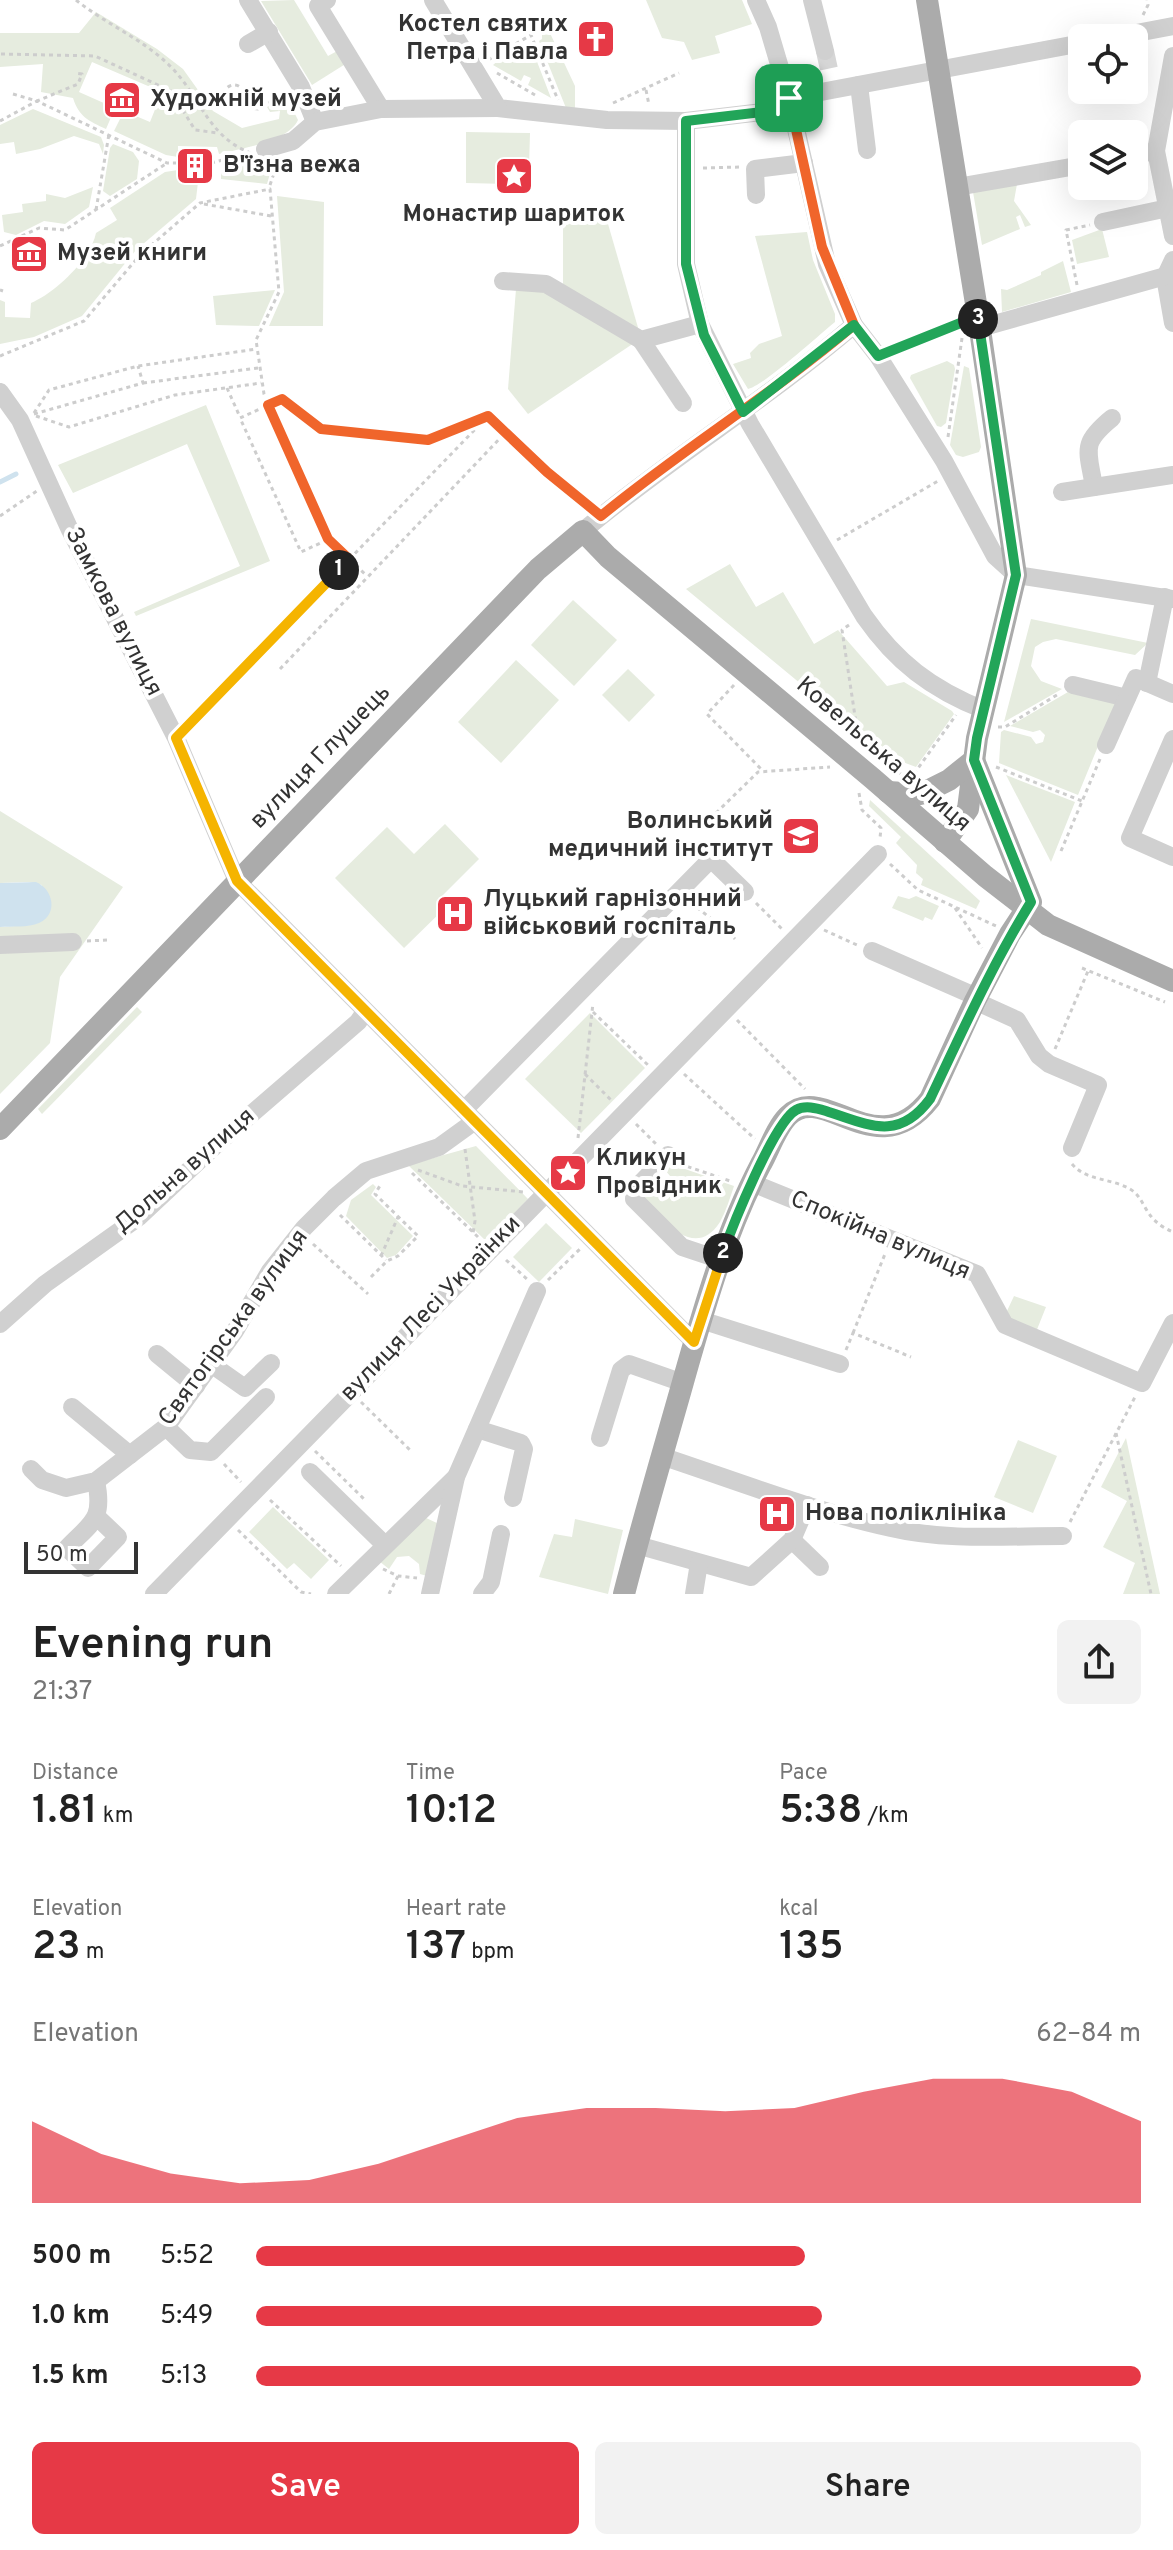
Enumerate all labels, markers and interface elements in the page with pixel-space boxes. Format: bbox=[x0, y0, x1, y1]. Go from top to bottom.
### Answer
place label: Костел святих Петра і Павла bbox=[398, 10, 568, 68]
church icon: Костел святих Петра і Павла bbox=[575, 18, 617, 60]
map controls bbox=[1068, 24, 1148, 200]
button: locate bbox=[1068, 24, 1148, 104]
pin bbox=[755, 64, 823, 132]
icon: arrive bbox=[767, 76, 811, 120]
museum icon: Художній музей bbox=[101, 79, 143, 121]
place label: Художній музей bbox=[150, 85, 342, 115]
button: layers bbox=[1068, 120, 1148, 200]
building icon: В'їзна вежа bbox=[174, 145, 216, 187]
place label: В'їзна вежа bbox=[223, 151, 361, 181]
place icon: Монастир шариток bbox=[493, 155, 535, 197]
place label: Монастир шариток bbox=[403, 200, 625, 230]
museum icon: Музей книги bbox=[8, 233, 50, 275]
place label: Музей книги bbox=[57, 239, 207, 269]
pin: 3 bbox=[958, 299, 998, 339]
text: 3 bbox=[971, 305, 985, 332]
street label: Замкова вулиця bbox=[57, 522, 169, 702]
pin: 1 bbox=[319, 550, 359, 590]
text: 1 bbox=[335, 556, 343, 583]
street label: Ковельська вулиця bbox=[789, 671, 977, 839]
street label: вулиця Глушець bbox=[244, 678, 398, 836]
place label: Волинський медичний інститут bbox=[548, 807, 773, 865]
school or university icon: Волинський медичний інститут bbox=[780, 815, 822, 857]
place label: Луцький гарнізонний військовий госпіталь bbox=[483, 885, 742, 943]
hospital icon: Луцький гарнізонний військовий госпіталь bbox=[434, 893, 476, 935]
street label: Дольна вулиця bbox=[108, 1102, 262, 1240]
place label: Кликун Провідник bbox=[596, 1144, 722, 1202]
place icon: Кликун Провідник bbox=[547, 1152, 589, 1194]
street label: Спокійна вулиця bbox=[786, 1185, 974, 1287]
street label: вулиця Лесі Українки bbox=[334, 1210, 528, 1408]
street label: Святогірська вулиця bbox=[153, 1224, 315, 1432]
pin: 2 bbox=[703, 1233, 743, 1273]
text: 2 bbox=[716, 1239, 730, 1266]
hospital icon: Нова поліклініка bbox=[756, 1493, 798, 1535]
place label: Нова поліклініка bbox=[805, 1499, 1006, 1529]
scale bar bbox=[24, 1538, 138, 1574]
text: 50 m bbox=[36, 1542, 88, 1569]
text: Evening run bbox=[32, 1618, 273, 1674]
button: share bbox=[1057, 1620, 1141, 1704]
text: 21:37 bbox=[32, 1676, 92, 1709]
text: Distance bbox=[32, 1760, 118, 1787]
text: Time bbox=[406, 1760, 455, 1787]
text: Pace bbox=[779, 1760, 828, 1787]
text: 1.81 bbox=[32, 1787, 98, 1837]
text: 10:12 bbox=[406, 1787, 497, 1837]
text: 5:38 bbox=[779, 1787, 862, 1837]
text: km bbox=[98, 1803, 133, 1830]
text: /km bbox=[862, 1803, 909, 1830]
text: Elevation bbox=[32, 1896, 122, 1923]
text: Heart rate bbox=[406, 1896, 506, 1923]
text: kcal bbox=[779, 1896, 818, 1923]
text: 23 bbox=[32, 1923, 80, 1973]
text: 137 bbox=[406, 1923, 466, 1973]
text: 135 bbox=[779, 1923, 844, 1973]
text: m bbox=[80, 1939, 104, 1966]
text: bpm bbox=[466, 1939, 514, 1966]
text: Elevation bbox=[32, 2018, 139, 2051]
text: 62–84 m bbox=[1036, 2018, 1141, 2051]
text: 500 m bbox=[32, 2240, 111, 2273]
text: 5:52 bbox=[160, 2240, 214, 2273]
text: 1.0 km bbox=[32, 2300, 110, 2333]
text: 5:49 bbox=[160, 2300, 213, 2333]
text: 1.5 km bbox=[32, 2360, 109, 2393]
text: 5:13 bbox=[160, 2360, 207, 2393]
button: Save bbox=[32, 2442, 579, 2534]
button: Share bbox=[595, 2442, 1141, 2534]

